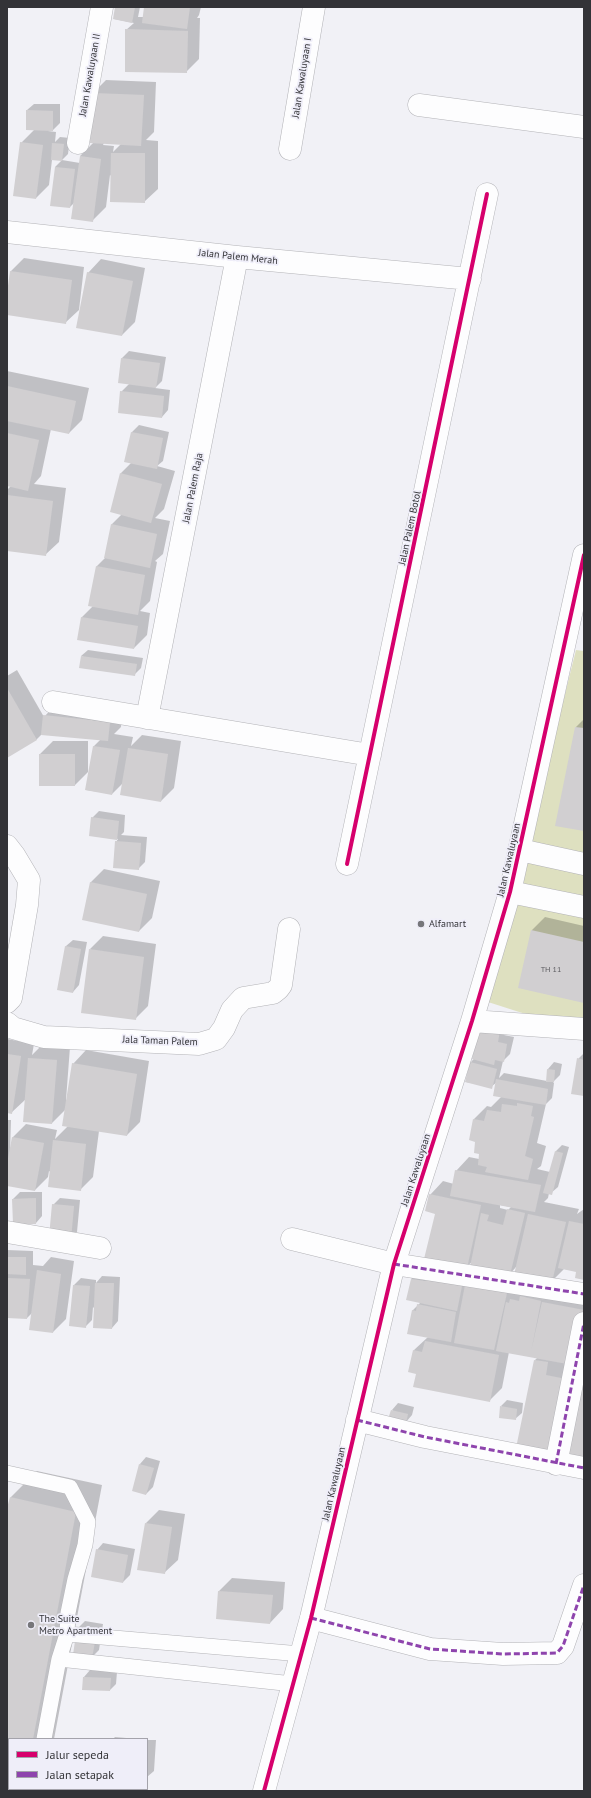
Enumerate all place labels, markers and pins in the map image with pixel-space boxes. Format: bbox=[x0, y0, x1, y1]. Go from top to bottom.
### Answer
place label: Alfamart bbox=[429, 918, 466, 930]
marker: Alfamart bbox=[416, 919, 426, 929]
place label: The Suite Metro Apartment bbox=[39, 1613, 112, 1636]
marker: The Suite Metro Apartment bbox=[26, 1620, 36, 1630]

